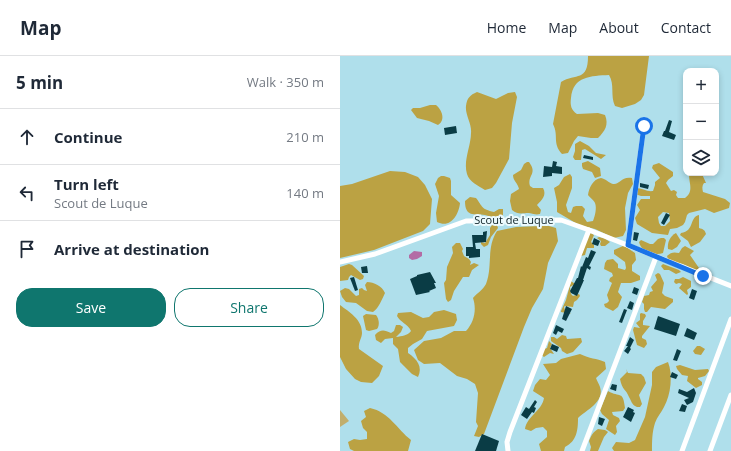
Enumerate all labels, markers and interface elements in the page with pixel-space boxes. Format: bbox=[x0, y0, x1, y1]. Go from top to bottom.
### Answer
text: Map bbox=[20, 15, 61, 41]
text: Home bbox=[487, 18, 526, 37]
text: Map bbox=[548, 18, 577, 37]
text: About bbox=[599, 18, 639, 37]
text: Contact bbox=[661, 18, 711, 37]
map controls bbox=[683, 68, 719, 176]
button: + bbox=[683, 68, 719, 104]
text: 5 min bbox=[16, 71, 63, 94]
text: Walk · 350 m bbox=[247, 73, 324, 91]
button: − bbox=[683, 104, 719, 140]
route start bbox=[635, 117, 653, 135]
icon: ahead bbox=[16, 126, 38, 148]
text: Continue bbox=[54, 127, 122, 147]
text: 210 m bbox=[286, 128, 324, 146]
button: layers bbox=[683, 140, 719, 176]
text: Turn left bbox=[54, 174, 119, 194]
icon: left bbox=[16, 182, 38, 204]
text: 140 m bbox=[286, 184, 324, 202]
text: Scout de Luque bbox=[54, 194, 148, 212]
street label: Scout de Luque bbox=[474, 212, 554, 227]
icon: arrive bbox=[16, 238, 38, 260]
text: Arrive at destination bbox=[54, 239, 209, 259]
route end bbox=[694, 267, 712, 285]
button: Save bbox=[16, 288, 166, 327]
button: Share bbox=[174, 288, 324, 327]

